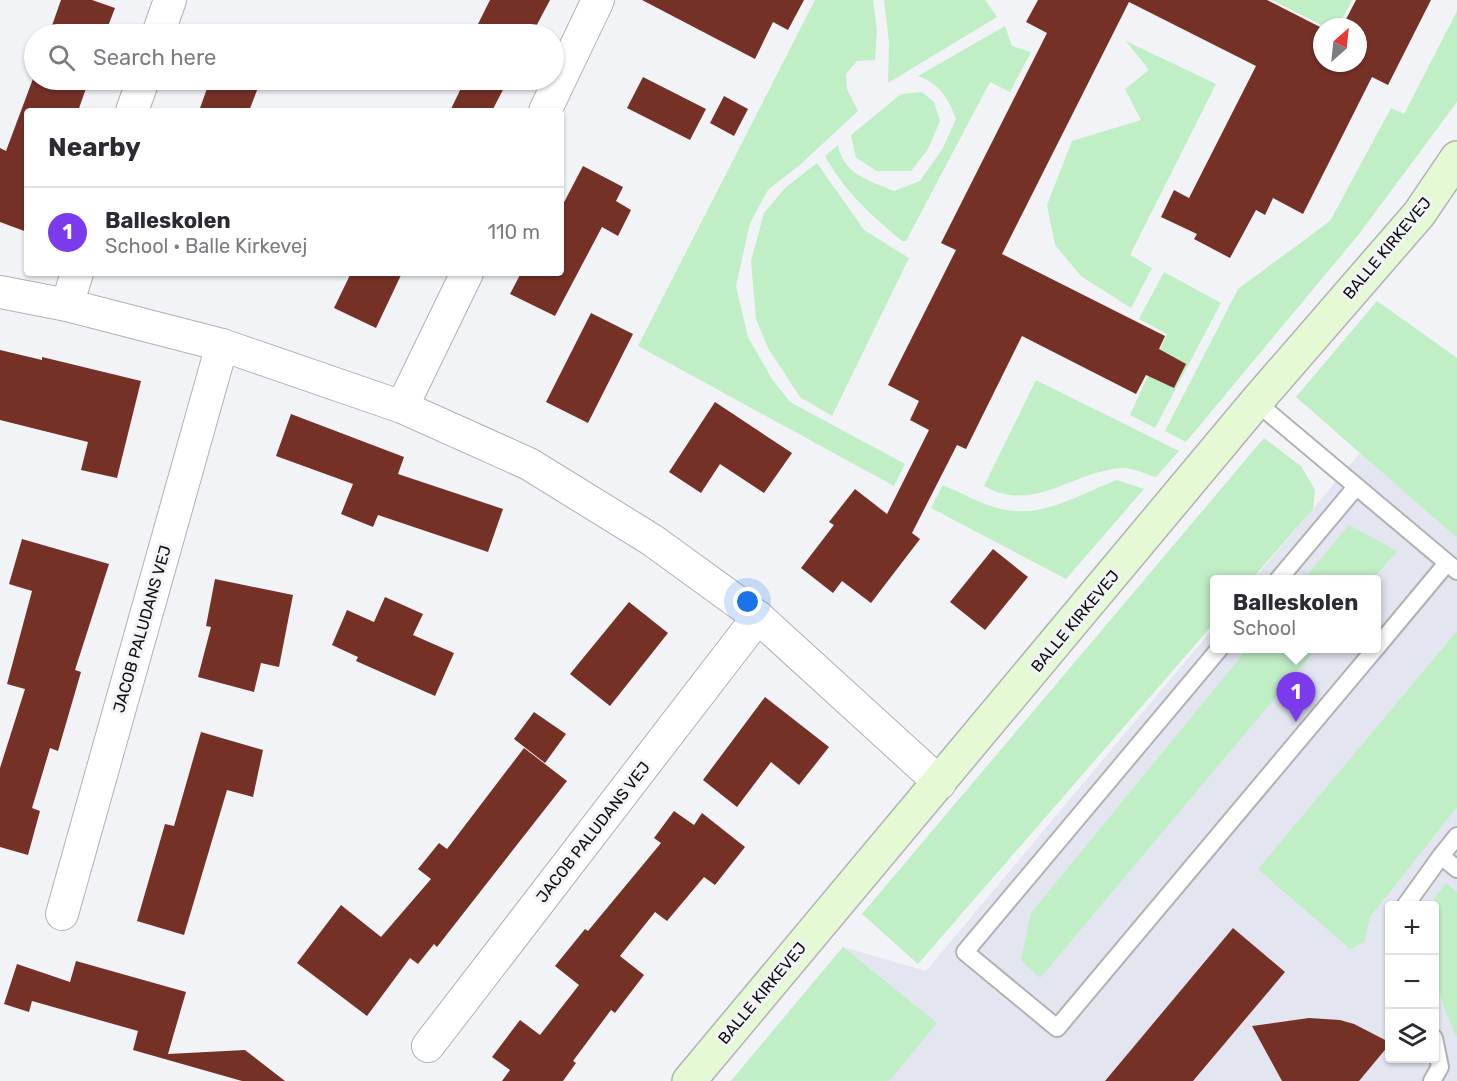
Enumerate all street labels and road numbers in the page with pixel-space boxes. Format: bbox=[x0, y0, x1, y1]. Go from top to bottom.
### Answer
street label: BALLE KIRKEVEJ bbox=[1339, 193, 1435, 303]
street label: JACOB PALUDANS VEJ bbox=[109, 543, 175, 715]
street label: BALLE KIRKEVEJ bbox=[1027, 566, 1123, 676]
street label: JACOB PALUDANS VEJ bbox=[532, 758, 654, 906]
street label: BALLE KIRKEVEJ bbox=[714, 938, 810, 1048]

